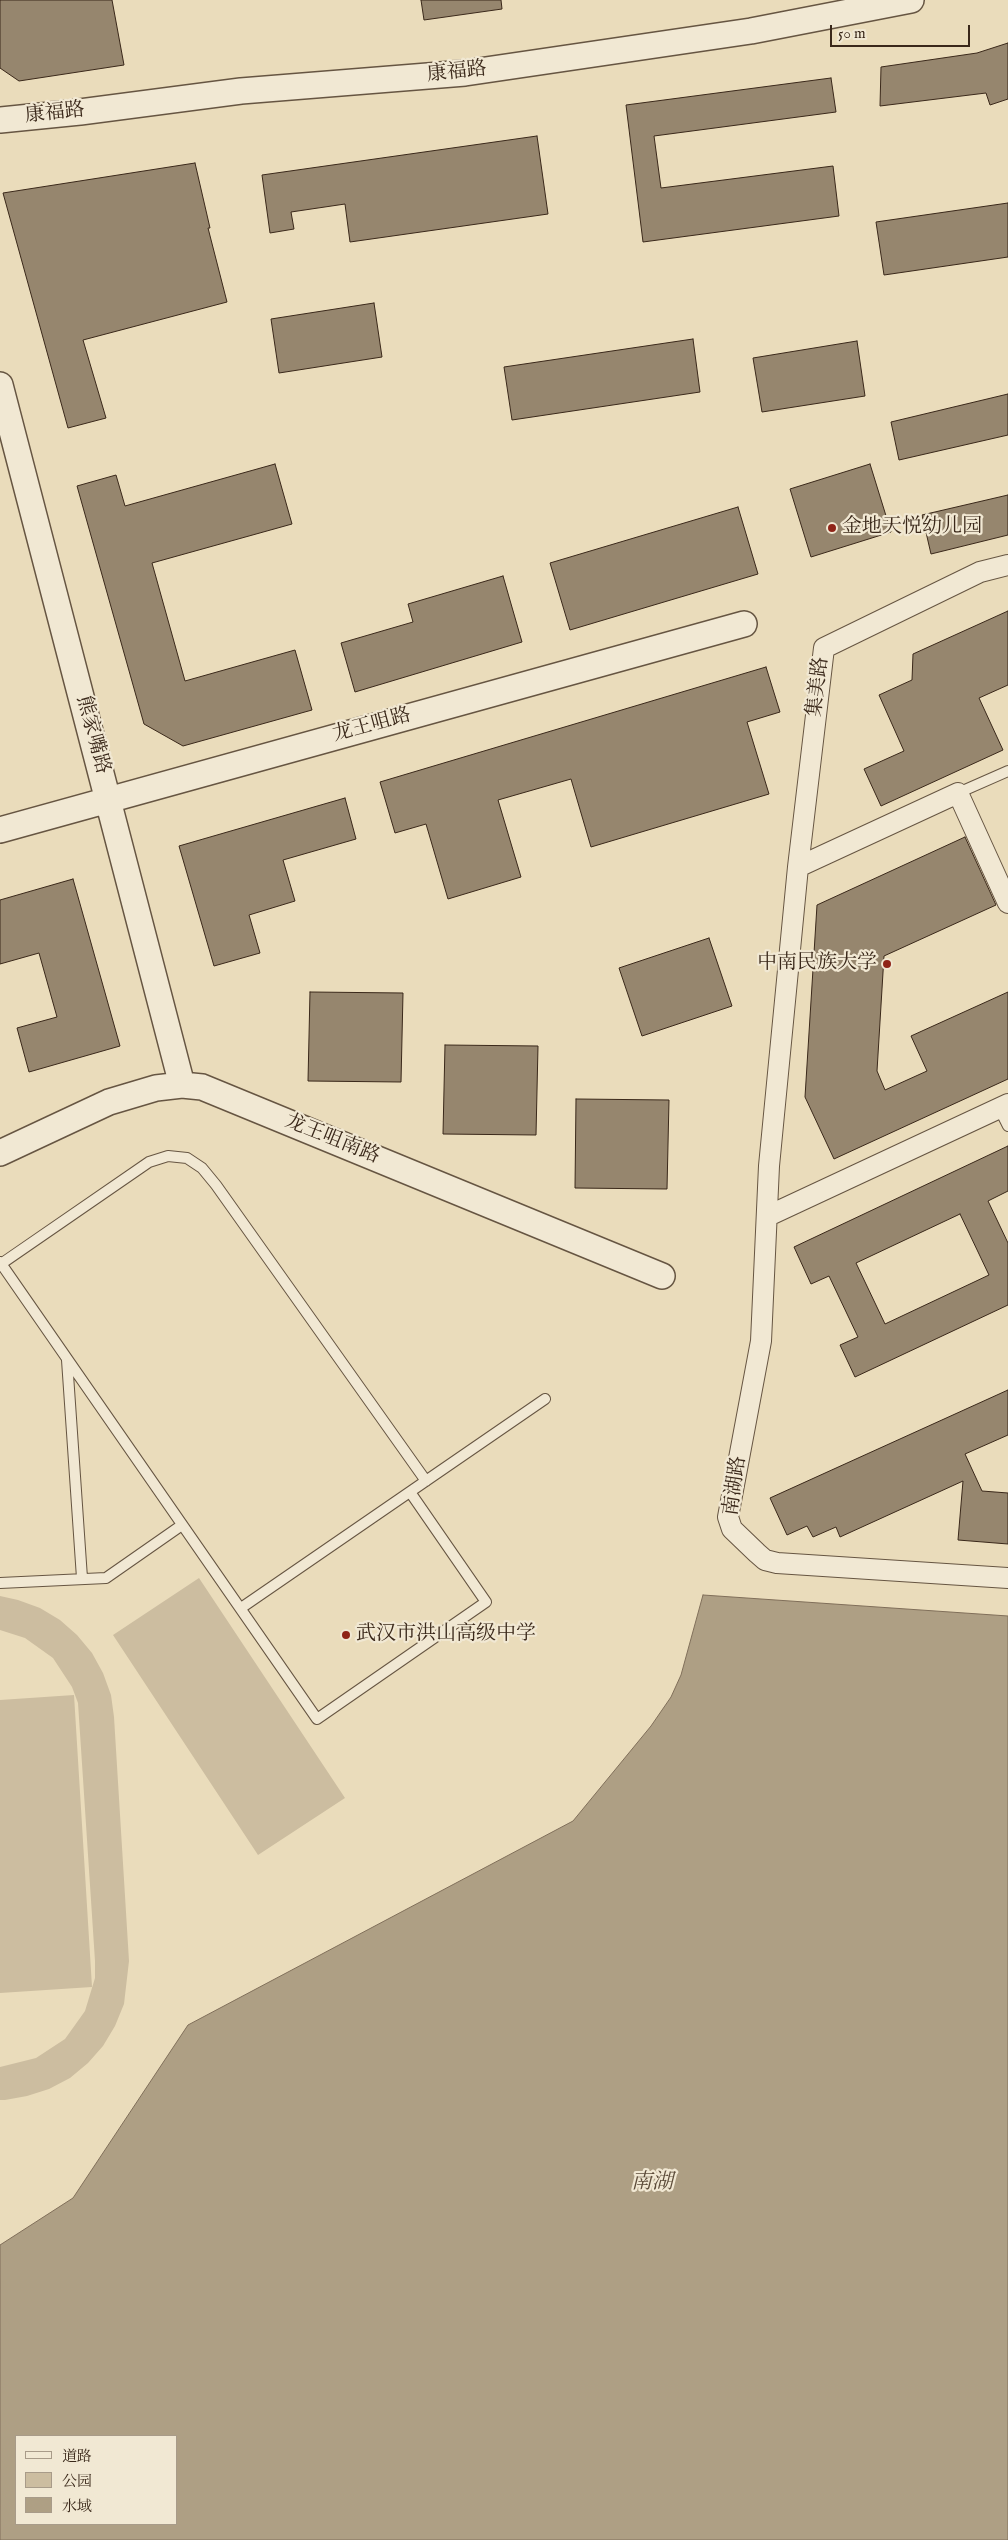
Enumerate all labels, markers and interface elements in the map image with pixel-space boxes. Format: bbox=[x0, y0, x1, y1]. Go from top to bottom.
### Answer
scale bar bbox=[833, 15, 973, 47]
text: 50 m bbox=[838, 24, 866, 43]
street label: 康福路 bbox=[426, 58, 488, 88]
street label: 康福路 bbox=[24, 99, 86, 129]
place label: 金地天悦幼儿园 bbox=[842, 516, 982, 540]
marker: 金地天悦幼儿园 bbox=[826, 522, 838, 534]
street label: 集美路 bbox=[803, 656, 835, 718]
street label: 熊家嘴路 bbox=[70, 693, 114, 777]
street label: 龙王咀路 bbox=[330, 704, 414, 748]
place label: 中南民族大学 bbox=[757, 952, 877, 976]
marker: 中南民族大学 bbox=[881, 958, 893, 970]
street label: 龙王咀南路 bbox=[281, 1110, 383, 1170]
street label: 南湖路 bbox=[720, 1455, 752, 1517]
place label: 武汉市洪山高级中学 bbox=[356, 1623, 536, 1647]
marker: 武汉市洪山高级中学 bbox=[340, 1629, 352, 1641]
water label: 南湖 bbox=[631, 2171, 673, 2197]
legend bbox=[15, 2435, 178, 2525]
text: 道路 bbox=[62, 2447, 92, 2466]
text: 公园 bbox=[62, 2472, 92, 2491]
text: 水域 bbox=[62, 2497, 92, 2516]

